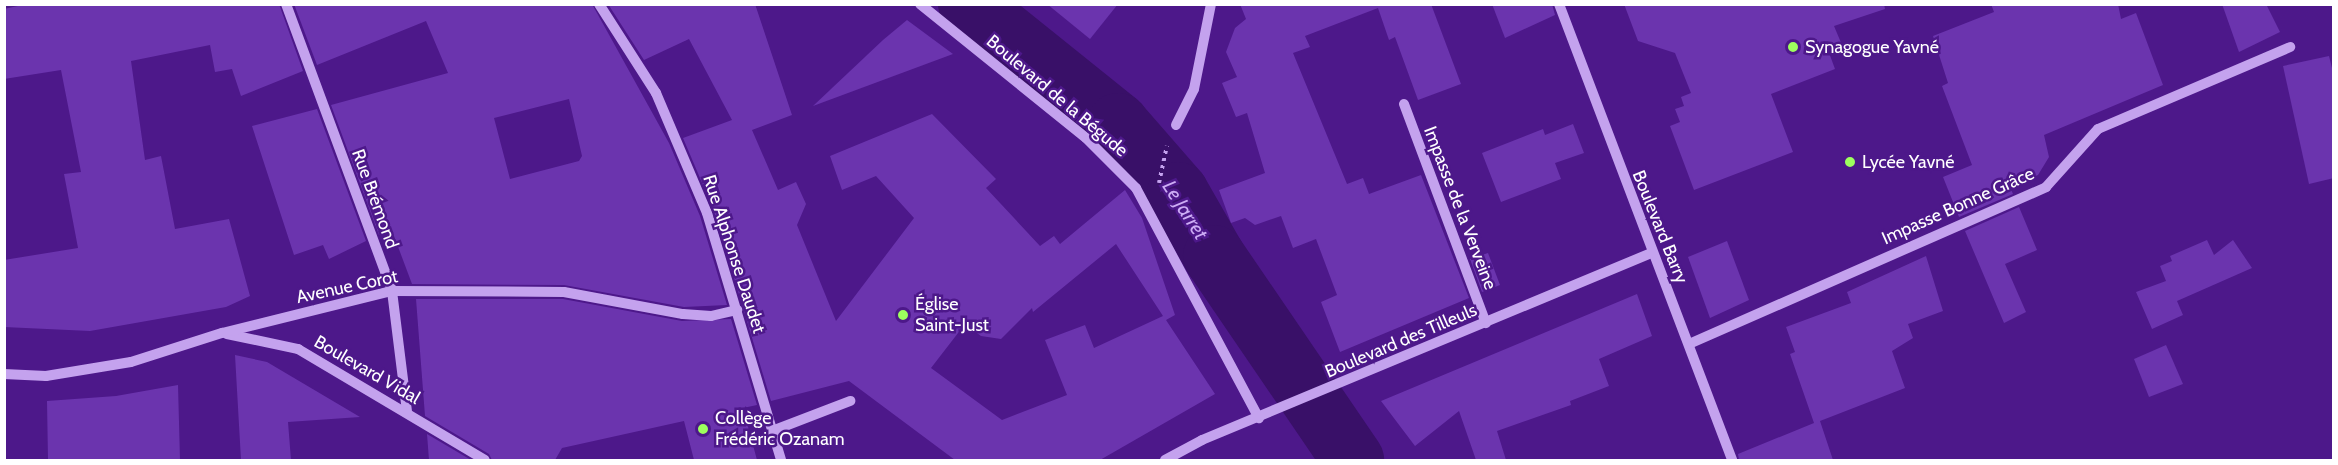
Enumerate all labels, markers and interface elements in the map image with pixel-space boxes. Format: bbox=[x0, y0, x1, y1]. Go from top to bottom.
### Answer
street label: Boulevard de la Bégude bbox=[982, 31, 1132, 161]
place label: Synagogue Yavné bbox=[1805, 36, 1939, 58]
marker: Synagogue Yavné bbox=[1786, 40, 1800, 54]
street label: Impasse de la Verveine bbox=[1419, 123, 1501, 293]
street label: Rue Brémond bbox=[347, 146, 403, 252]
place label: Lycée Yavné bbox=[1862, 151, 1955, 173]
marker: Lycée Yavné bbox=[1843, 155, 1857, 169]
street label: Impasse Bonne Grâce bbox=[1878, 163, 2038, 249]
street label: Boulevard Barry bbox=[1627, 167, 1693, 287]
street label: Rue Alphonse Daudet bbox=[698, 172, 770, 336]
water label: Le Jarret bbox=[1157, 176, 1213, 244]
street label: Avenue Corot bbox=[294, 266, 400, 308]
place label: Église Saint-Just bbox=[915, 294, 989, 336]
street label: Boulevard des Tilleuls bbox=[1322, 299, 1480, 383]
marker: Église Saint-Just bbox=[896, 308, 910, 322]
street label: Boulevard Vidal bbox=[310, 331, 424, 409]
place label: Collège Frédéric Ozanam bbox=[715, 408, 845, 450]
marker: Collège Frédéric Ozanam bbox=[696, 422, 710, 436]

